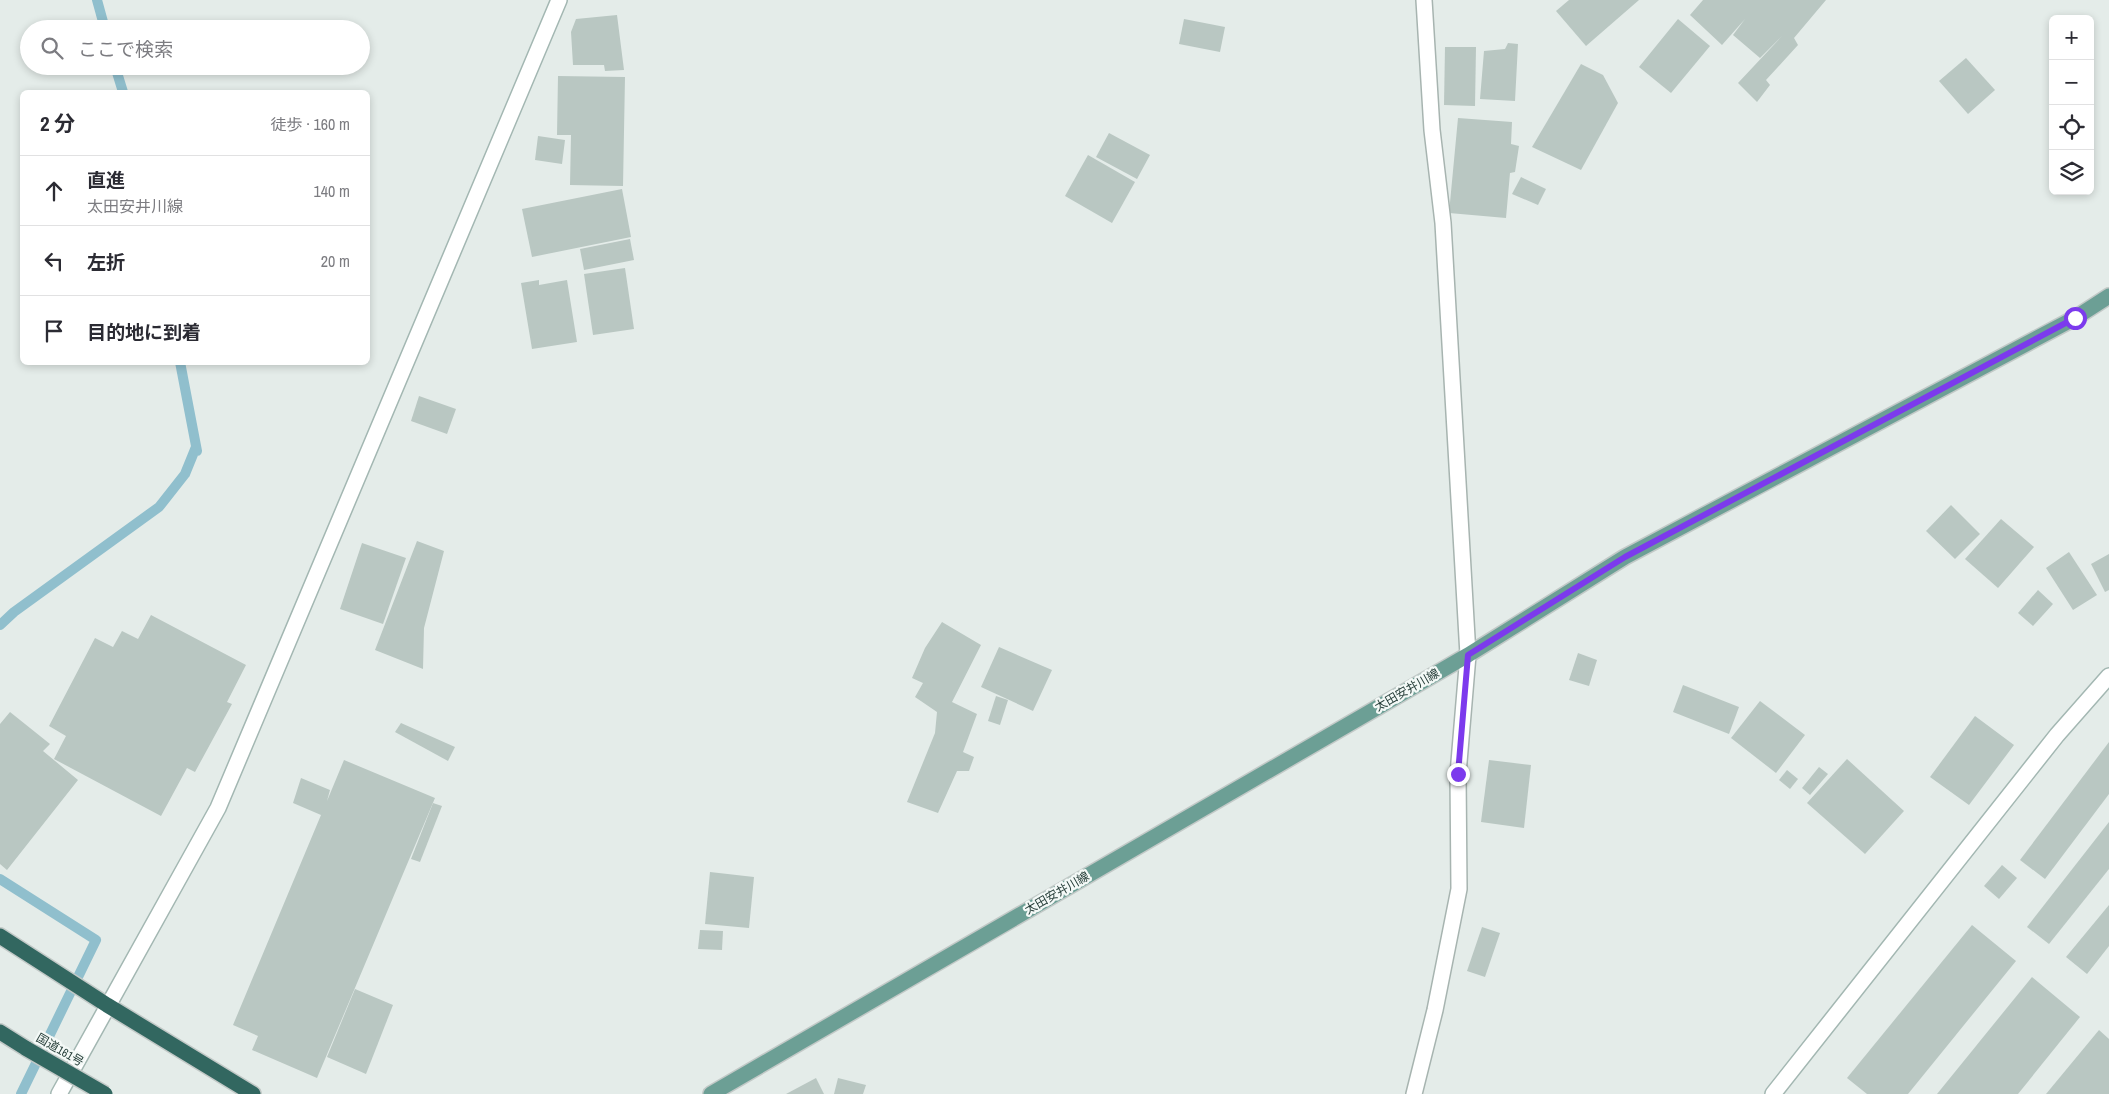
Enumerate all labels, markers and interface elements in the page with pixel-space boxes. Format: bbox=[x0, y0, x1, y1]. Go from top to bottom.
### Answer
map controls bbox=[2049, 15, 2094, 195]
button: + bbox=[2049, 15, 2094, 60]
search box bbox=[20, 20, 370, 75]
icon: search bbox=[38, 34, 66, 62]
text: ここで検索 bbox=[78, 36, 173, 62]
button: − bbox=[2049, 60, 2094, 105]
button: locate bbox=[2049, 105, 2094, 150]
text: 2 分 bbox=[40, 109, 75, 138]
text: 徒歩 · 160 m bbox=[271, 113, 350, 135]
button: layers bbox=[2049, 150, 2094, 195]
text: 直進 bbox=[87, 167, 125, 193]
icon: ahead bbox=[40, 177, 68, 205]
text: 140 m bbox=[314, 180, 350, 202]
text: 太田安井川線 bbox=[87, 195, 183, 217]
icon: left bbox=[40, 247, 68, 275]
text: 左折 bbox=[87, 249, 125, 275]
text: 20 m bbox=[321, 250, 350, 272]
route start bbox=[2064, 307, 2087, 330]
icon: arrive bbox=[40, 317, 68, 345]
text: 目的地に到着 bbox=[87, 319, 201, 345]
street label: 太田安井川線 bbox=[1372, 665, 1442, 715]
route end bbox=[1447, 763, 1470, 786]
street label: 太田安井川線 bbox=[1022, 868, 1092, 918]
street label: 国道161号 bbox=[33, 1030, 87, 1070]

